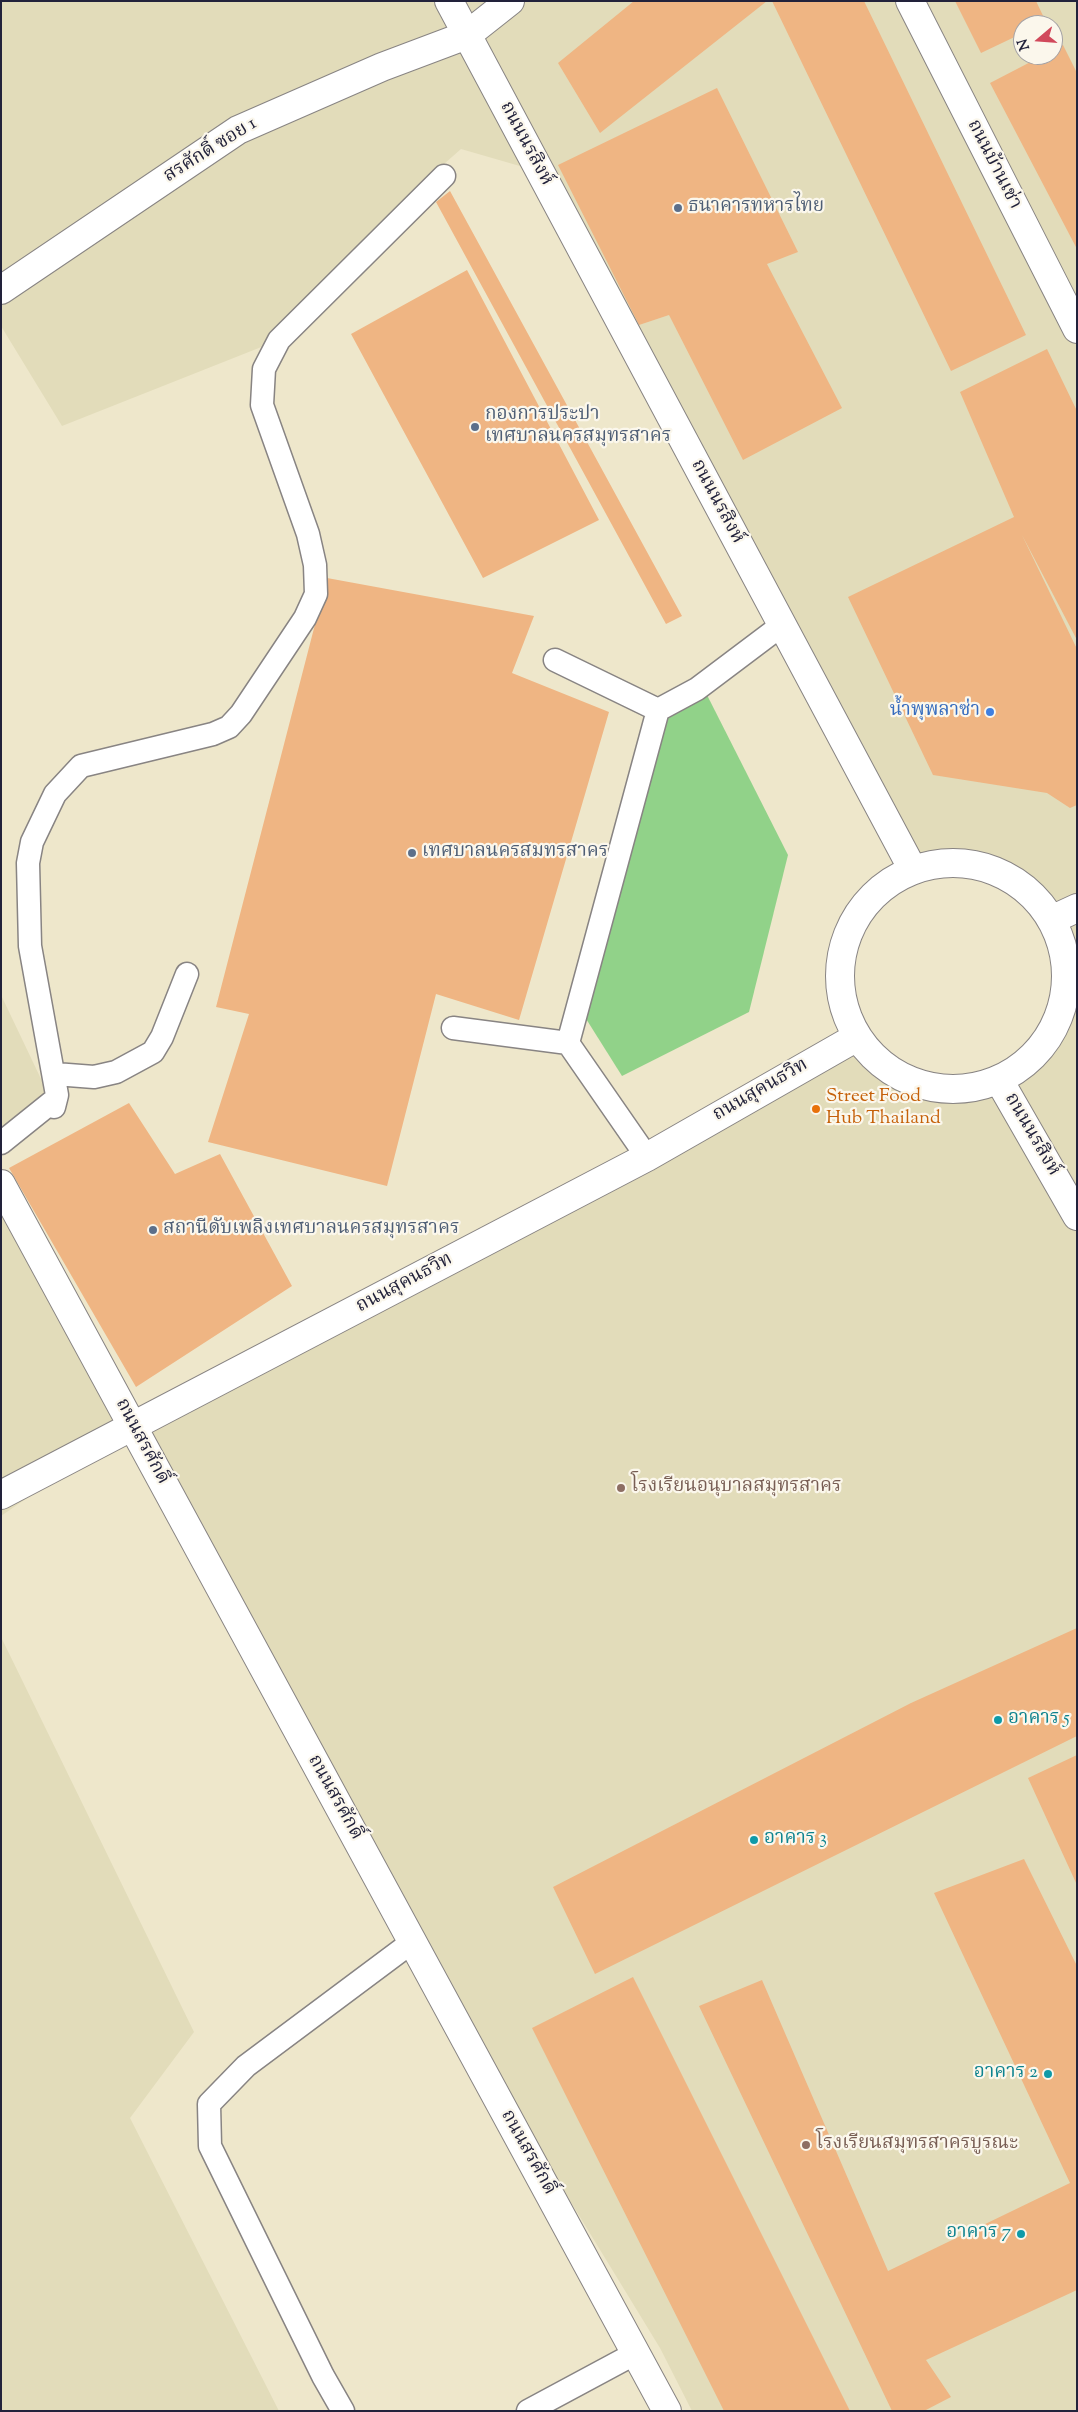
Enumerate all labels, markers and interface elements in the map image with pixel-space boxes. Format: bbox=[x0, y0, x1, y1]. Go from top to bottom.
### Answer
north arrow bbox=[1013, 15, 1063, 65]
text: N bbox=[1013, 36, 1036, 53]
street label: ถนนนรสิงห์ bbox=[493, 98, 557, 190]
street label: สรศักดิ์ ซอย 1 bbox=[160, 113, 262, 189]
street label: ถนนบ้านเช่า bbox=[961, 116, 1025, 214]
place label: ธนาคารทหารไทย bbox=[688, 197, 824, 219]
marker: ธนาคารทหารไทย bbox=[672, 202, 684, 214]
place label: กองการประปา เทศบาลนครสมุทรสาคร bbox=[485, 405, 671, 449]
marker: กองการประปา เทศบาลนครสมุทรสาคร bbox=[469, 421, 481, 433]
street label: ถนนนรสิงห์ bbox=[684, 456, 748, 548]
place label: น้ำพุพลาซ่า bbox=[890, 701, 980, 723]
marker: น้ำพุพลาซ่า bbox=[984, 706, 996, 718]
place label: เทศบาลนครสมทรสาคร bbox=[422, 842, 608, 864]
marker: เทศบาลนครสมทรสาคร bbox=[406, 847, 418, 859]
street label: ถนนสุคนธวิท bbox=[709, 1055, 813, 1127]
place label: Street Food Hub Thailand bbox=[826, 1087, 941, 1131]
street label: ถนนนรสิงห์ bbox=[998, 1090, 1064, 1180]
marker: Street Food Hub Thailand bbox=[810, 1103, 822, 1115]
place label: สถานีดับเพลิงเทศบาลนครสมุทรสาคร bbox=[163, 1219, 459, 1241]
marker: สถานีดับเพลิงเทศบาลนครสมุทรสาคร bbox=[147, 1224, 159, 1236]
street label: ถนนสุคนธวิท bbox=[353, 1249, 457, 1319]
street label: ถนนสรศักดิ์ bbox=[109, 1395, 173, 1489]
place label: โรงเรียนอนุบาลสมุทรสาคร bbox=[631, 1477, 841, 1499]
marker: โรงเรียนอนุบาลสมุทรสาคร bbox=[615, 1482, 627, 1494]
place label: อาคาร 5 bbox=[1008, 1709, 1070, 1731]
marker: อาคาร 5 bbox=[992, 1714, 1004, 1726]
street label: ถนนสรศักดิ์ bbox=[301, 1751, 367, 1845]
place label: อาคาร 3 bbox=[764, 1829, 827, 1851]
marker: อาคาร 3 bbox=[748, 1834, 760, 1846]
place label: อาคาร 2 bbox=[974, 2063, 1038, 2085]
marker: อาคาร 2 bbox=[1042, 2068, 1054, 2080]
street label: ถนนสรศักดิ์ bbox=[494, 2106, 560, 2200]
place label: โรงเรียนสมุทรสาครบูรณะ bbox=[816, 2134, 1018, 2156]
marker: โรงเรียนสมุทรสาครบูรณะ bbox=[800, 2139, 812, 2151]
place label: อาคาร 7 bbox=[946, 2223, 1011, 2245]
marker: อาคาร 7 bbox=[1015, 2228, 1027, 2240]

